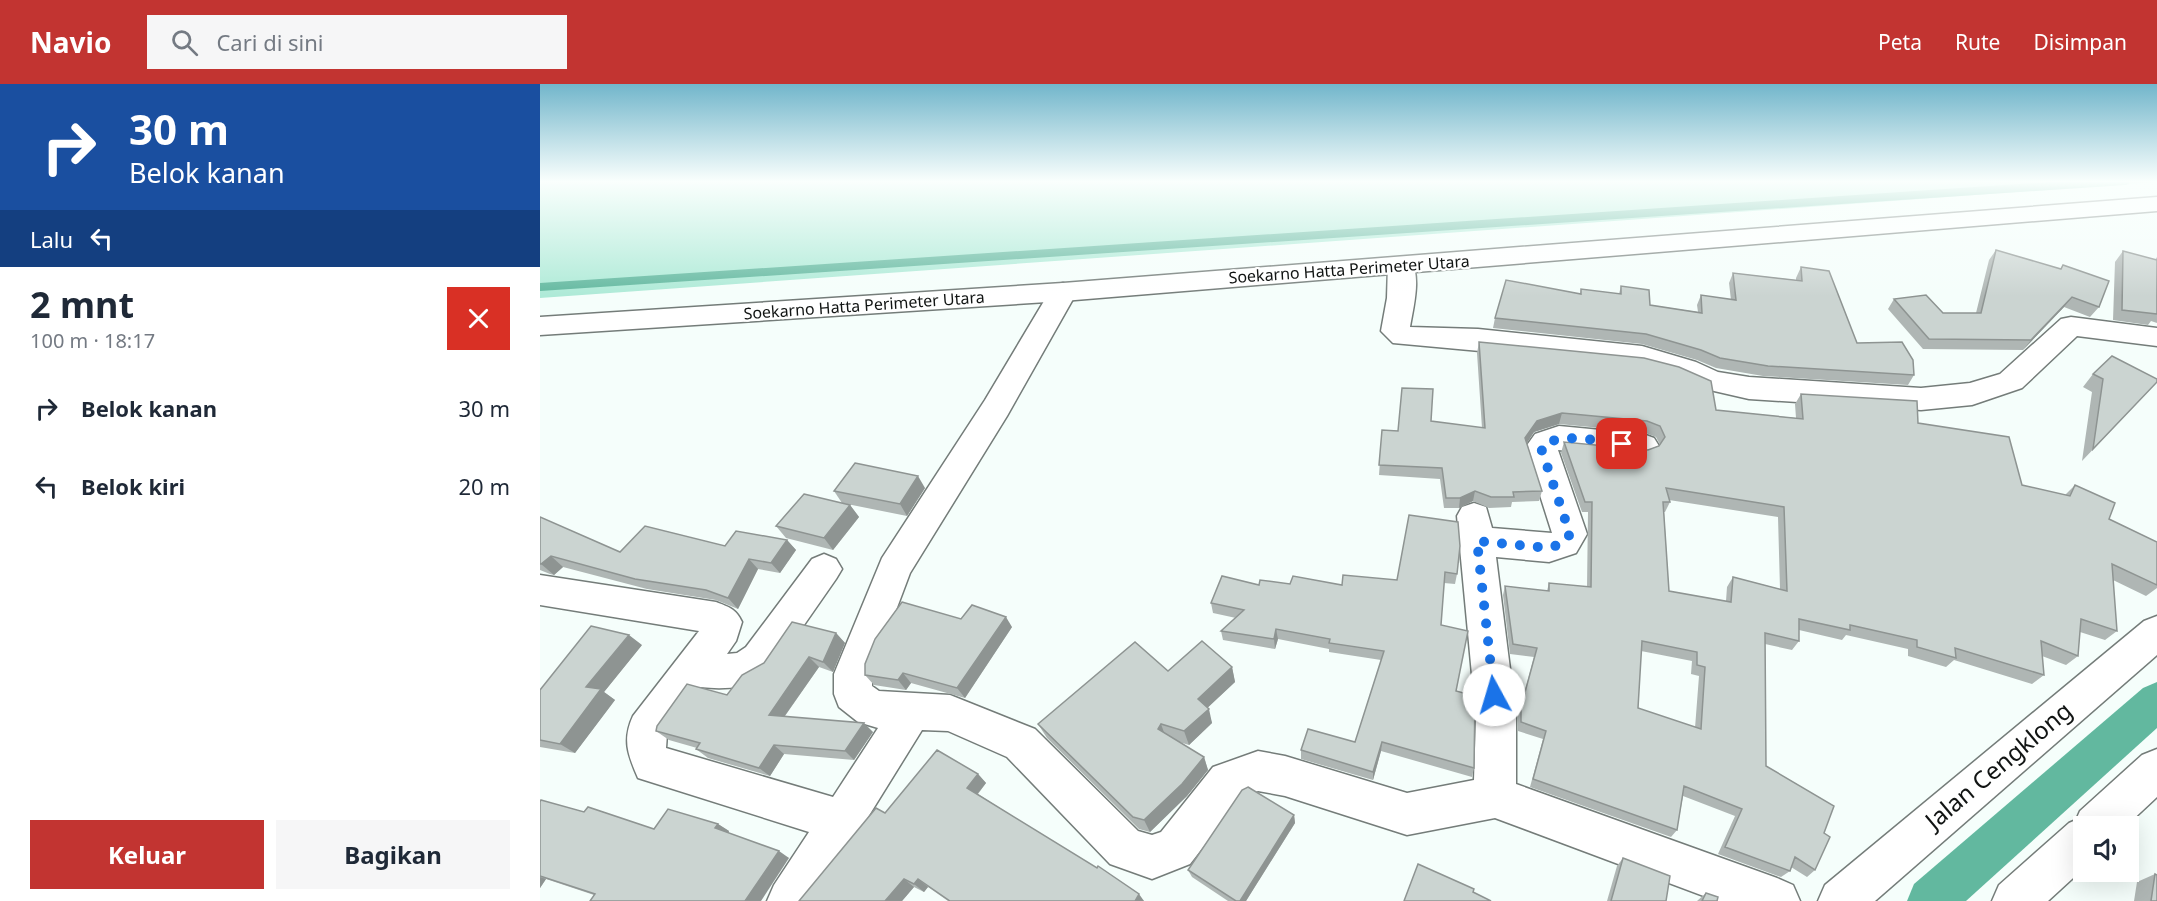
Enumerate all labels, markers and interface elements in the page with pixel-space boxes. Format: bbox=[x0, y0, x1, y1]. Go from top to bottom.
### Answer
search box bbox=[147, 15, 567, 69]
text: Navio bbox=[30, 23, 111, 61]
icon: search bbox=[168, 26, 201, 59]
text: Cari di sini bbox=[216, 27, 324, 57]
text: Peta bbox=[1878, 28, 1922, 56]
text: Rute bbox=[1955, 28, 2000, 56]
text: Disimpan bbox=[2033, 28, 2127, 56]
text: 30 m bbox=[129, 100, 229, 157]
icon: right bbox=[30, 108, 108, 186]
text: Belok kanan bbox=[129, 154, 285, 191]
icon: left bbox=[85, 222, 118, 255]
text: Lalu bbox=[30, 224, 73, 254]
street label: Soekarno Hatta Perimeter Utara bbox=[1228, 250, 1470, 288]
text: 2 mnt bbox=[30, 280, 134, 329]
street label: Soekarno Hatta Perimeter Utara bbox=[743, 286, 985, 324]
button: close bbox=[447, 287, 510, 350]
text: 100 m · 18:17 bbox=[30, 327, 155, 354]
icon: right bbox=[30, 392, 63, 425]
text: Belok kanan bbox=[81, 393, 217, 423]
text: 30 m bbox=[459, 393, 510, 423]
pin bbox=[1596, 418, 1647, 469]
icon: arrive bbox=[1605, 427, 1638, 460]
icon: left bbox=[30, 470, 63, 503]
text: Belok kiri bbox=[81, 471, 185, 501]
text: 20 m bbox=[459, 471, 510, 501]
position arrow bbox=[1462, 663, 1526, 727]
street label: Jalan Cengklong bbox=[1916, 694, 2078, 837]
map controls bbox=[2073, 816, 2139, 882]
button: sound bbox=[2073, 816, 2139, 882]
button: Keluar bbox=[30, 820, 264, 889]
button: Bagikan bbox=[276, 820, 510, 889]

